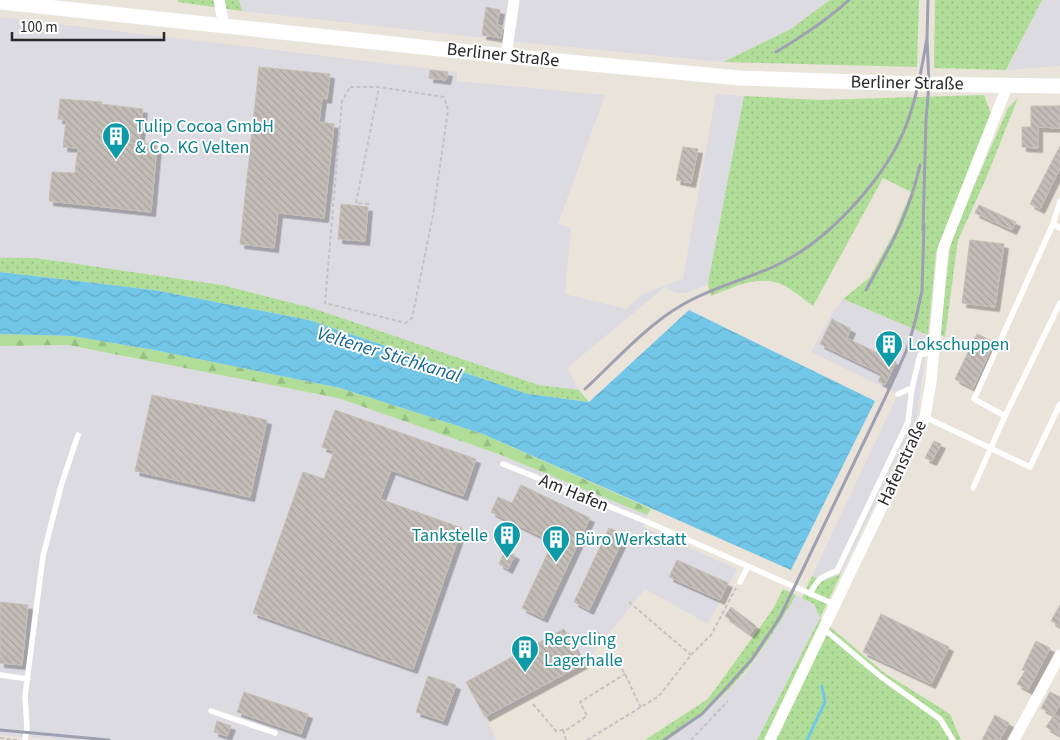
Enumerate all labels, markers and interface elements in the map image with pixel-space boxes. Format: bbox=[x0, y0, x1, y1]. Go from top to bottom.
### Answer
scale bar bbox=[12, 10, 165, 42]
text: 100 m bbox=[20, 17, 58, 38]
street label: Berliner Straße bbox=[446, 37, 560, 73]
street label: Berliner Straße bbox=[850, 70, 964, 96]
place label: Tulip Cocoa GmbH & Co. KG Velten bbox=[135, 114, 274, 160]
building icon: Tulip Cocoa GmbH & Co. KG Velten bbox=[101, 121, 131, 160]
water label: Veltener Stichkanal bbox=[314, 320, 465, 390]
building icon: Lokschuppen bbox=[874, 329, 904, 368]
place label: Lokschuppen bbox=[908, 332, 1009, 357]
street label: Hafenstraße bbox=[871, 416, 933, 510]
street label: Am Hafen bbox=[535, 468, 613, 518]
building icon: Tankstelle bbox=[492, 520, 522, 559]
place label: Tankstelle bbox=[412, 523, 488, 548]
building icon: Büro Werkstatt bbox=[541, 524, 571, 563]
place label: Büro Werkstatt bbox=[575, 527, 687, 552]
place label: Recycling Lagerhalle bbox=[544, 627, 623, 673]
building icon: Recycling Lagerhalle bbox=[510, 634, 540, 673]

